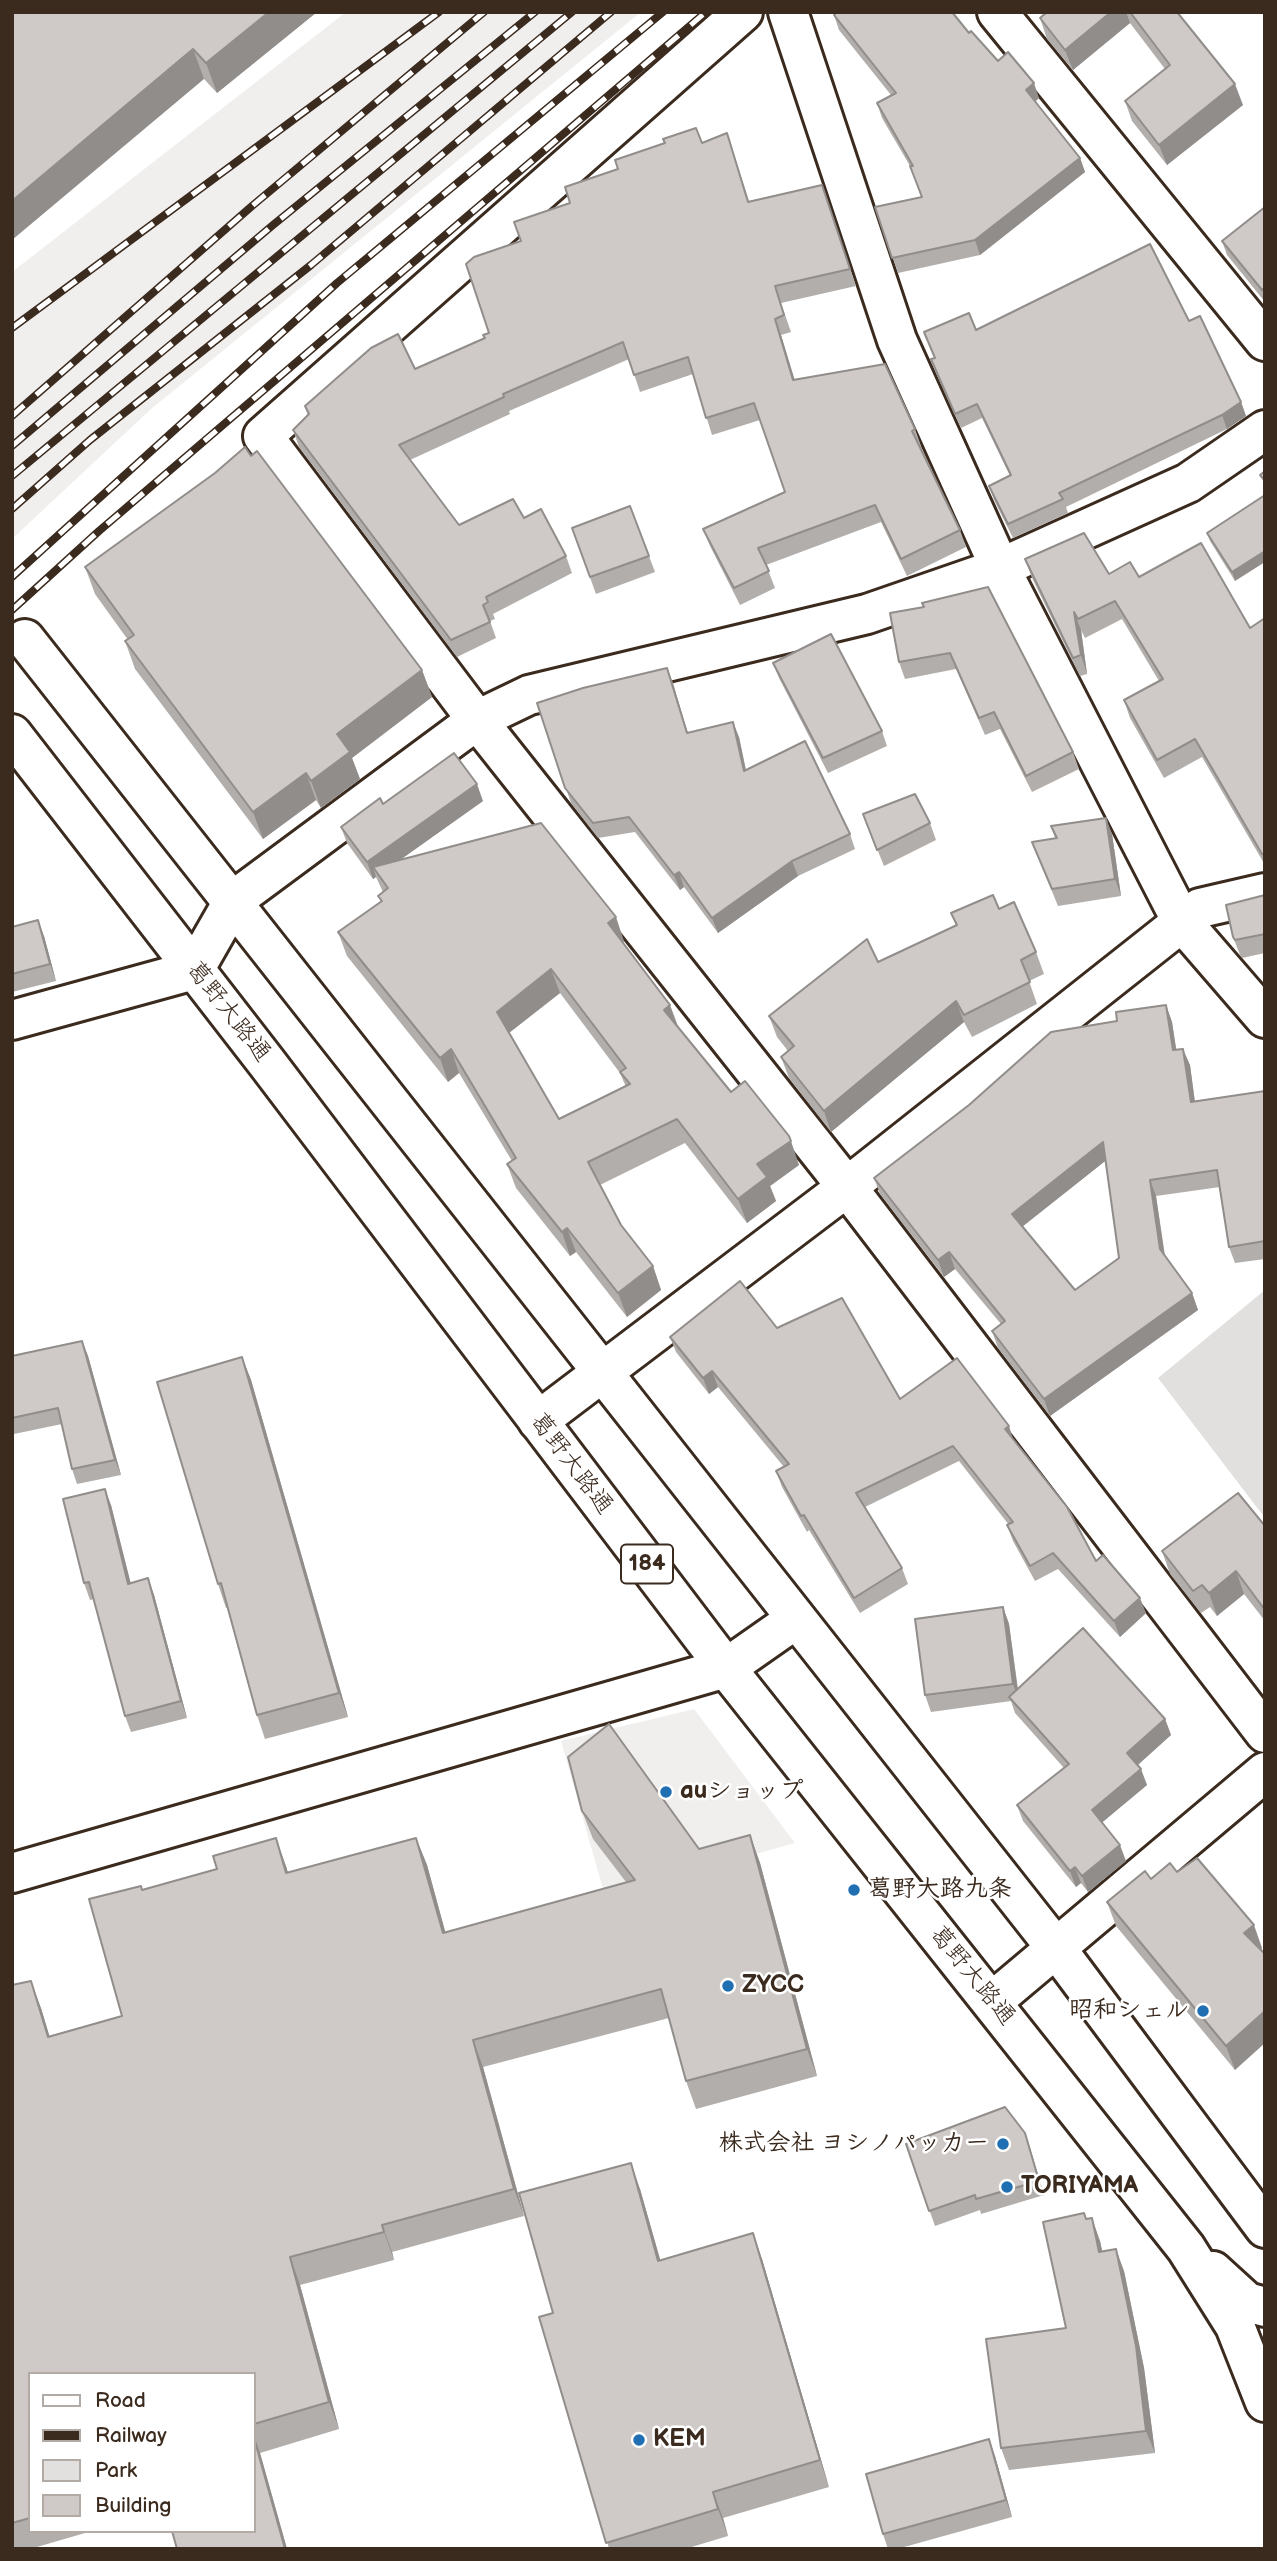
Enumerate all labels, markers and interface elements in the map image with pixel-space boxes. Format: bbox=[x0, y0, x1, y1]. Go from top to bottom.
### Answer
street label: 葛野大路通 bbox=[180, 956, 276, 1068]
street label: 葛野大路通 bbox=[523, 1407, 619, 1521]
road number: 184 bbox=[621, 1544, 673, 1583]
place label: auショップ bbox=[680, 1778, 803, 1806]
marker: auショップ bbox=[658, 1784, 674, 1800]
place label: 葛野大路九条 bbox=[868, 1876, 1012, 1904]
marker: 葛野大路九条 bbox=[846, 1882, 862, 1898]
street label: 葛野大路通 bbox=[923, 1920, 1021, 2032]
place label: ZYCC bbox=[742, 1972, 804, 2000]
marker: ZYCC bbox=[720, 1978, 736, 1994]
place label: 昭和シェル bbox=[1069, 1997, 1189, 2025]
marker: 昭和シェル bbox=[1195, 2003, 1211, 2019]
place label: 株式会社 ヨシノパッカー bbox=[719, 2130, 989, 2158]
marker: 株式会社 ヨシノパッカー bbox=[995, 2136, 1011, 2152]
place label: TORIYAMA bbox=[1021, 2173, 1138, 2201]
marker: TORIYAMA bbox=[999, 2179, 1015, 2195]
legend bbox=[28, 2372, 256, 2533]
text: Road bbox=[95, 2388, 146, 2413]
text: Railway bbox=[95, 2423, 167, 2448]
place label: KEM bbox=[653, 2426, 706, 2454]
marker: KEM bbox=[631, 2432, 647, 2448]
text: Park bbox=[95, 2458, 137, 2483]
text: Building bbox=[95, 2493, 171, 2518]

